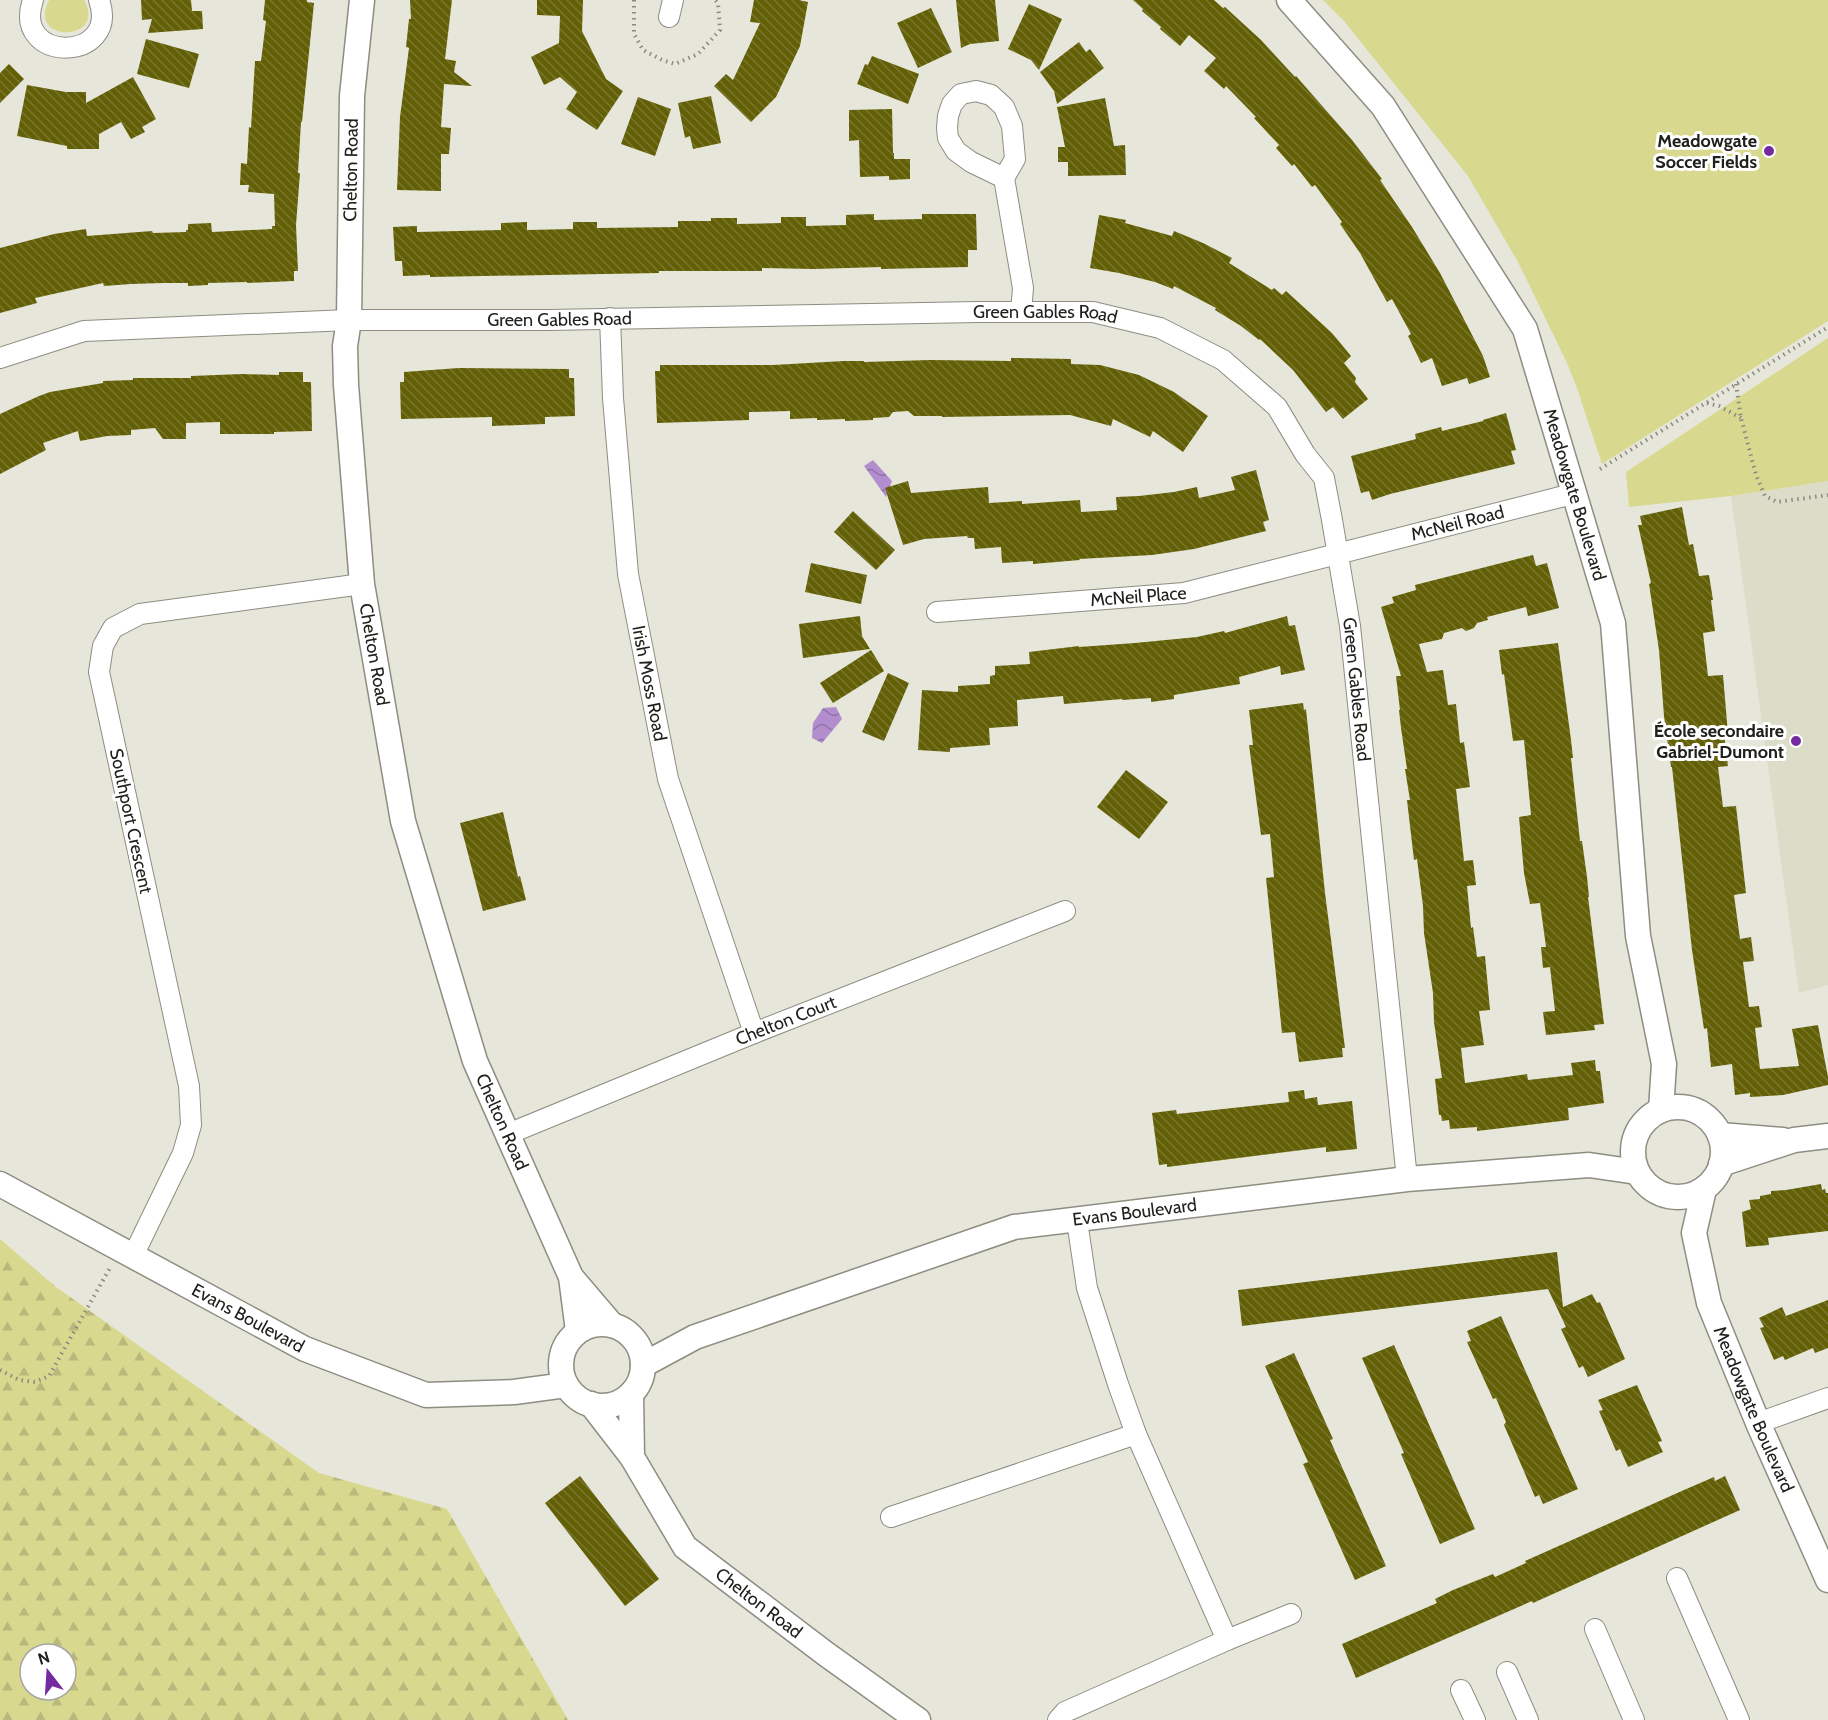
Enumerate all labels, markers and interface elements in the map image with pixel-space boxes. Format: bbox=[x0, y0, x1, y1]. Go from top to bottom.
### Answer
street label: Chelton Road bbox=[339, 118, 363, 222]
place label: Meadowgate Soccer Fields bbox=[1655, 130, 1757, 173]
marker: Meadowgate Soccer Fields bbox=[1762, 144, 1776, 158]
street label: Green Gables Road bbox=[973, 300, 1120, 328]
street label: Green Gables Road bbox=[487, 307, 632, 331]
street label: Meadowgate Boulevard bbox=[1539, 406, 1611, 583]
street label: McNeil Road bbox=[1409, 501, 1506, 546]
street label: McNeil Place bbox=[1089, 582, 1187, 611]
street label: Chelton Road bbox=[355, 602, 394, 707]
street label: Green Gables Road bbox=[1338, 616, 1375, 763]
street label: Irish Moss Road bbox=[627, 623, 671, 743]
place label: École secondaire Gabriel-Dumont bbox=[1654, 720, 1784, 763]
marker: École secondaire Gabriel-Dumont bbox=[1789, 734, 1803, 748]
street label: Southport Crescent bbox=[105, 746, 157, 896]
street label: Chelton Court bbox=[732, 991, 839, 1050]
street label: Chelton Road bbox=[471, 1070, 533, 1173]
street label: Evans Boulevard bbox=[1071, 1194, 1198, 1231]
street label: Evans Boulevard bbox=[188, 1279, 308, 1358]
street label: Meadowgate Boulevard bbox=[1709, 1323, 1798, 1496]
street label: Chelton Road bbox=[711, 1563, 807, 1643]
north arrow bbox=[18, 1642, 78, 1702]
text: N bbox=[36, 1647, 52, 1669]

